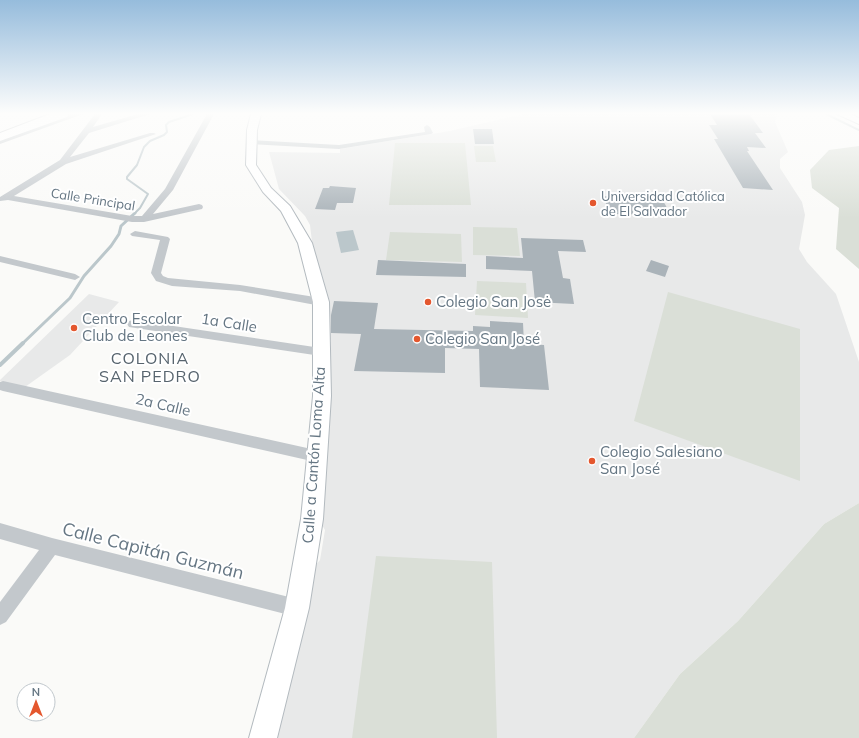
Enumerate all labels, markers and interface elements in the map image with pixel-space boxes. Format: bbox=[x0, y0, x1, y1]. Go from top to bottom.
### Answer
street label: Calle Principal bbox=[50, 184, 136, 214]
place label: Universidad Católica de El Salvador bbox=[601, 188, 725, 219]
marker: Universidad Católica de El Salvador bbox=[588, 198, 598, 208]
place label: Colegio San Josė bbox=[436, 292, 551, 311]
marker: Colegio San Josė bbox=[423, 297, 433, 307]
place label: Centro Escolar Club de Leones bbox=[82, 309, 188, 345]
street label: 1a Calle bbox=[200, 309, 258, 336]
marker: Centro Escolar Club de Leones bbox=[69, 323, 79, 333]
place label: Colegio San José bbox=[425, 329, 540, 348]
marker: Colegio San José bbox=[412, 334, 422, 344]
district label: COLONIA SAN PEDRO bbox=[99, 348, 201, 386]
street label: Calle a Cantón Loma Alta bbox=[298, 366, 329, 544]
street label: 2a Calle bbox=[134, 389, 193, 420]
place label: Colegio Salesiano San José bbox=[600, 442, 723, 478]
marker: Colegio Salesiano San José bbox=[587, 456, 597, 466]
street label: Calle Capitán Guzmán bbox=[60, 517, 246, 584]
north arrow bbox=[16, 682, 56, 722]
text: N bbox=[32, 685, 40, 699]

